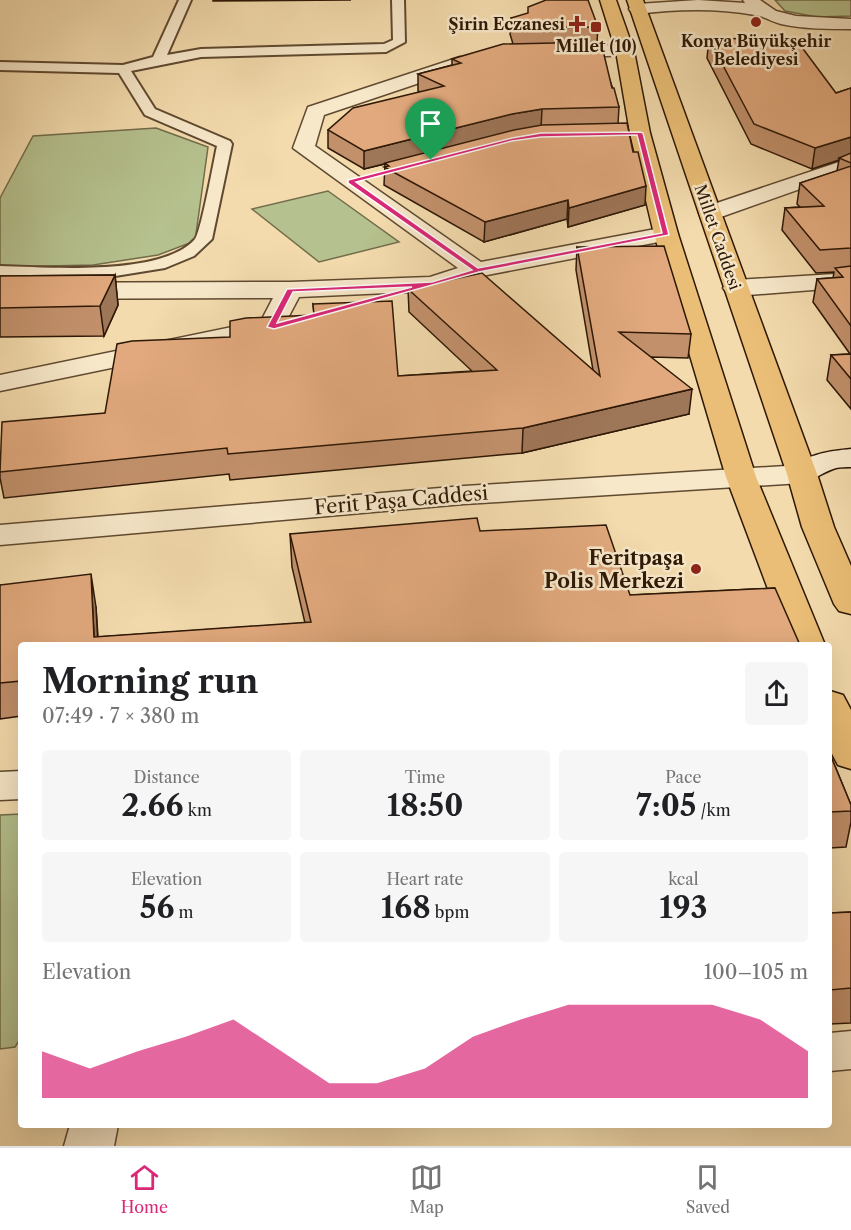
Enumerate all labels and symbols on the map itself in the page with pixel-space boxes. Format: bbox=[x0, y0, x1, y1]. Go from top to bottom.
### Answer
place label: Şirin Eczanesi bbox=[448, 14, 565, 34]
marker: Konya Büyükşehir Belediyesi bbox=[749, 15, 763, 29]
marker: Şirin Eczanesi bbox=[570, 17, 584, 31]
marker: Millet (10) bbox=[589, 20, 603, 34]
place label: Konya Büyükşehir Belediyesi bbox=[681, 31, 831, 69]
place label: Millet (10) bbox=[556, 36, 636, 56]
pin bbox=[405, 98, 456, 160]
street label: Millet Caddesi bbox=[691, 182, 745, 293]
street label: Ferit Paşa Caddesi bbox=[313, 480, 489, 520]
place label: Feritpaşa Polis Merkezi bbox=[544, 546, 684, 593]
marker: Feritpaşa Polis Merkezi bbox=[689, 562, 703, 576]

